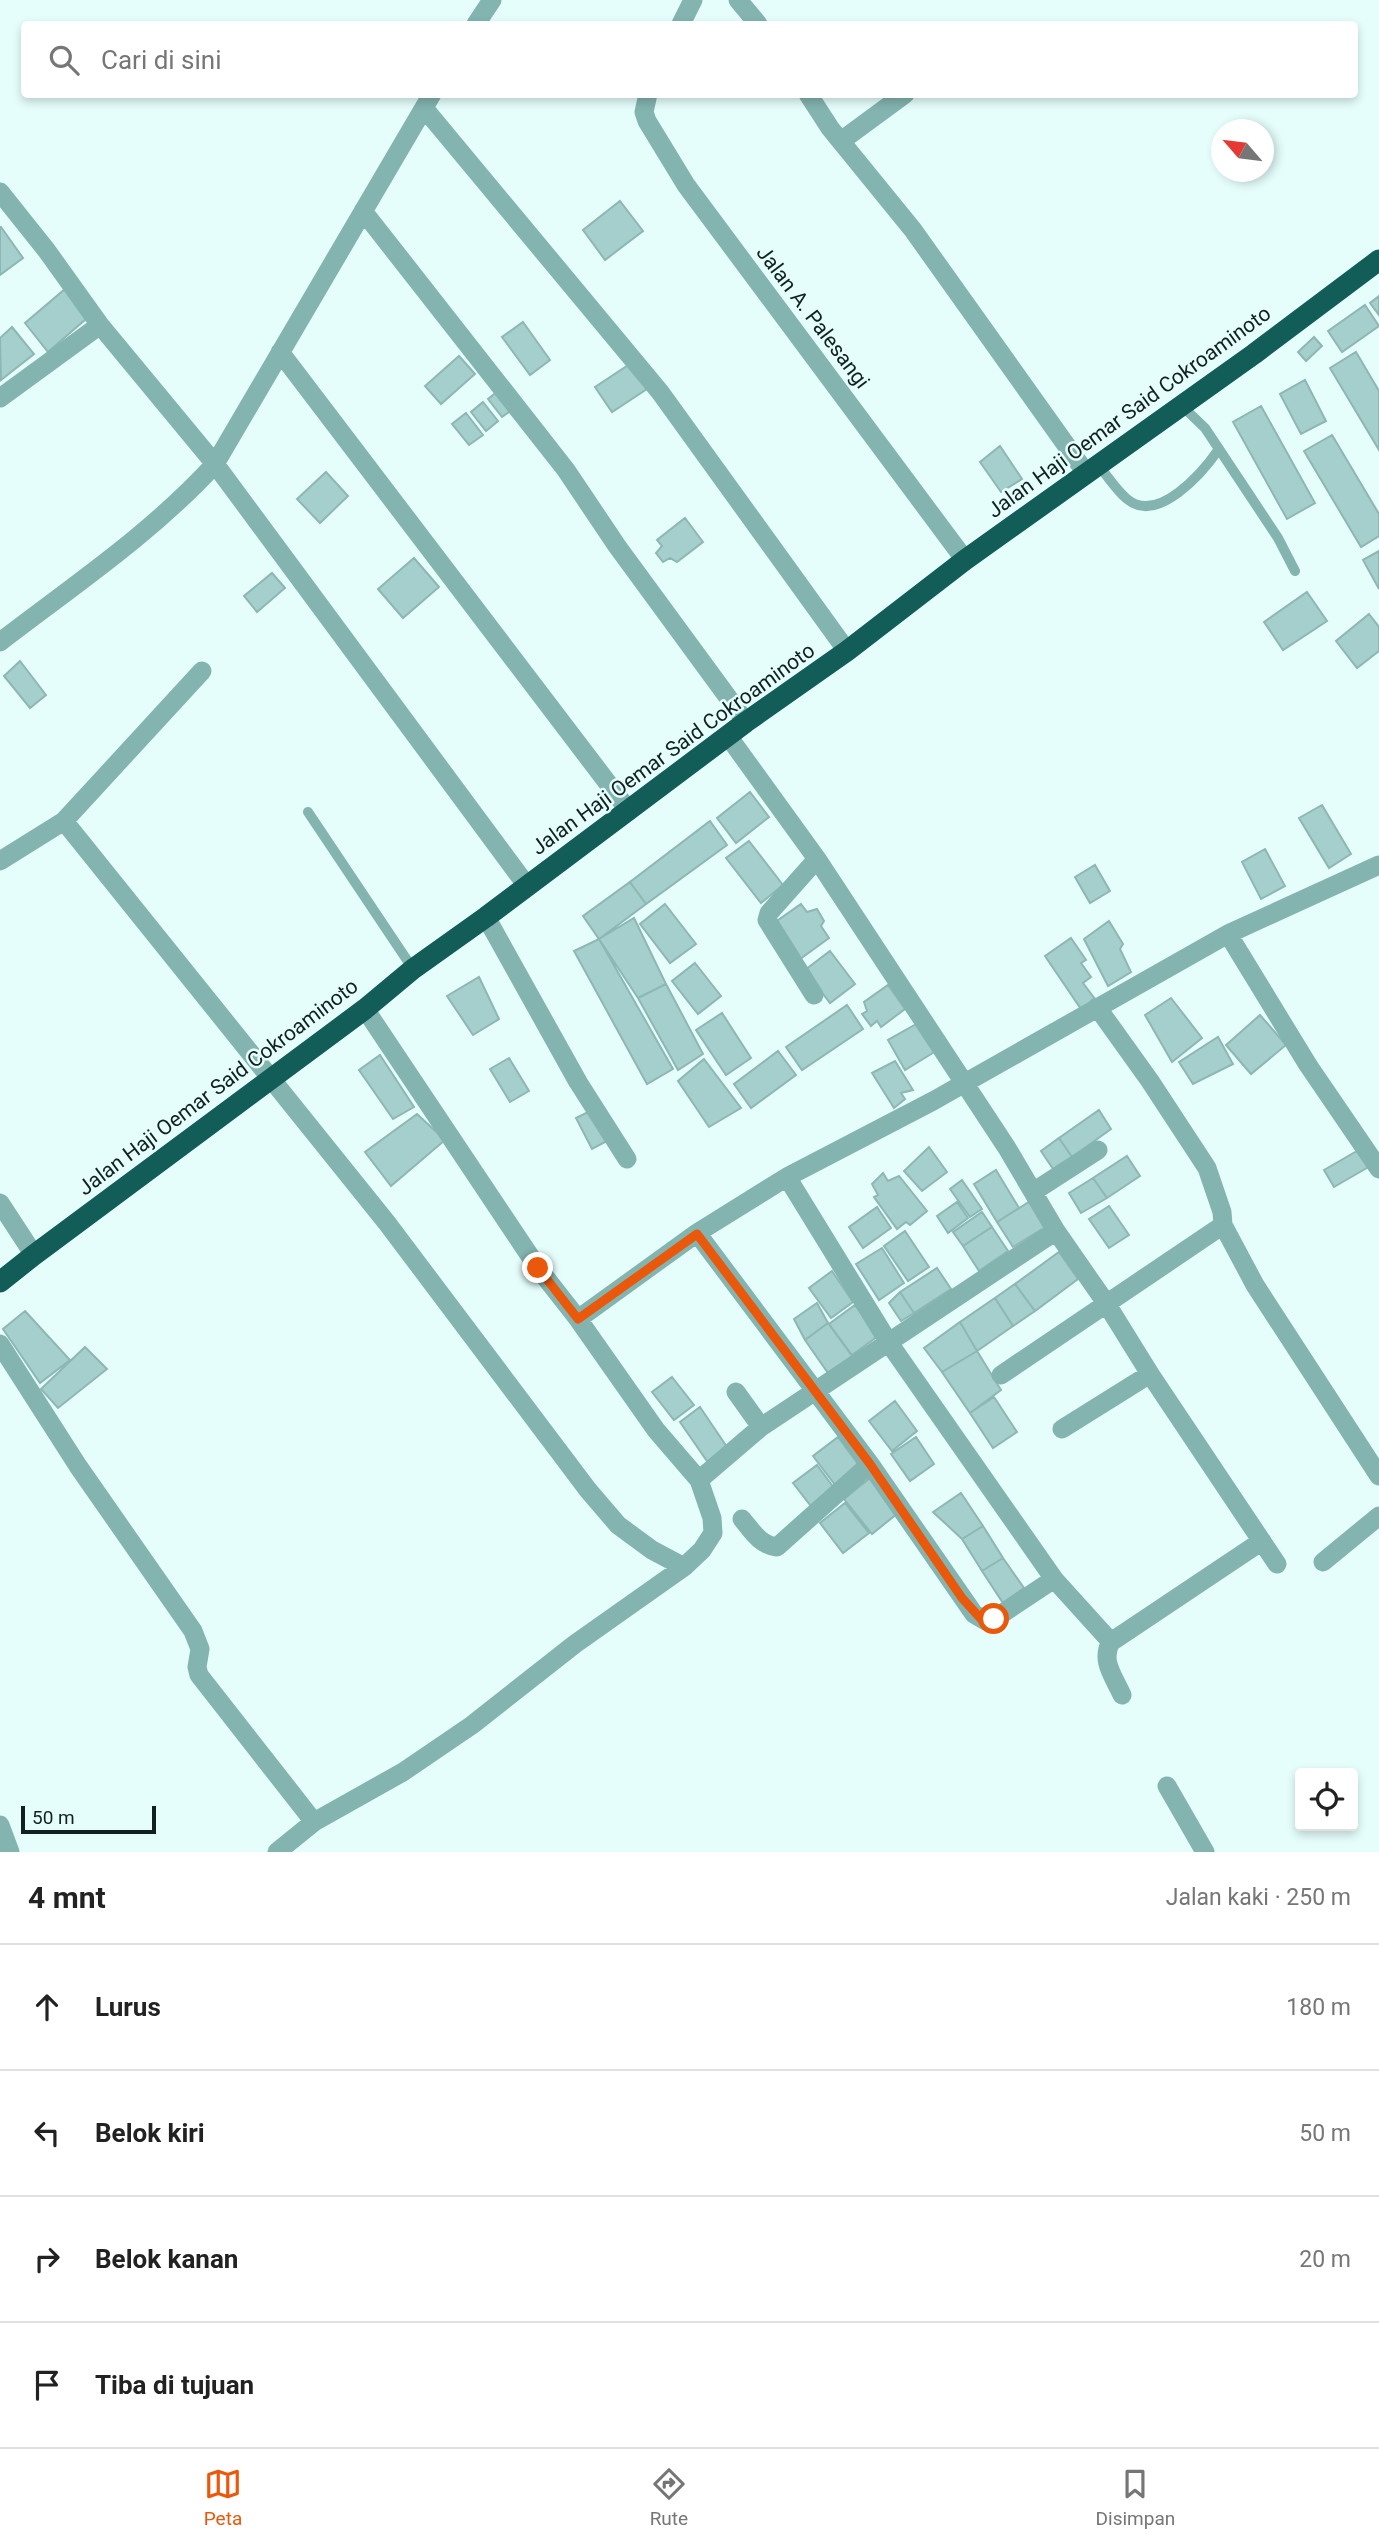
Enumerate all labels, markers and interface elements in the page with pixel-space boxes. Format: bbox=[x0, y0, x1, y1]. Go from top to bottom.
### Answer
search box bbox=[21, 21, 1358, 98]
icon: search bbox=[45, 41, 83, 79]
text: Cari di sini bbox=[101, 45, 222, 75]
north arrow bbox=[1211, 119, 1274, 182]
street label: Jalan A. Palesangi bbox=[752, 241, 874, 393]
street label: Jalan Haji Oemar Said Cokroaminoto bbox=[983, 301, 1275, 523]
street label: Jalan Haji Oemar Said Cokroaminoto bbox=[527, 638, 819, 860]
street label: Jalan Haji Oemar Said Cokroaminoto bbox=[73, 974, 363, 1200]
route end bbox=[522, 1252, 553, 1283]
route start bbox=[978, 1603, 1009, 1634]
map controls bbox=[1295, 1768, 1358, 1831]
button: locate bbox=[1295, 1768, 1358, 1831]
scale bar bbox=[21, 1803, 156, 1835]
text: 50 m bbox=[32, 1806, 75, 1829]
text: 4 mnt bbox=[28, 1880, 106, 1915]
text: Jalan kaki · 250 m bbox=[1166, 1884, 1351, 1911]
icon: ahead bbox=[28, 1988, 66, 2026]
text: Lurus bbox=[95, 1992, 161, 2022]
text: 180 m bbox=[1286, 1994, 1351, 2021]
icon: left bbox=[28, 2114, 66, 2152]
text: Belok kiri bbox=[95, 2118, 205, 2148]
text: 50 m bbox=[1299, 2120, 1351, 2147]
icon: right bbox=[28, 2240, 66, 2278]
text: Belok kanan bbox=[95, 2244, 238, 2274]
text: 20 m bbox=[1299, 2246, 1351, 2273]
icon: arrive bbox=[28, 2366, 66, 2404]
text: Tiba di tujuan bbox=[95, 2370, 254, 2400]
tab: Peta bbox=[204, 2465, 242, 2530]
tab: Rute bbox=[650, 2465, 688, 2530]
tab: Disimpan bbox=[1096, 2465, 1175, 2530]

